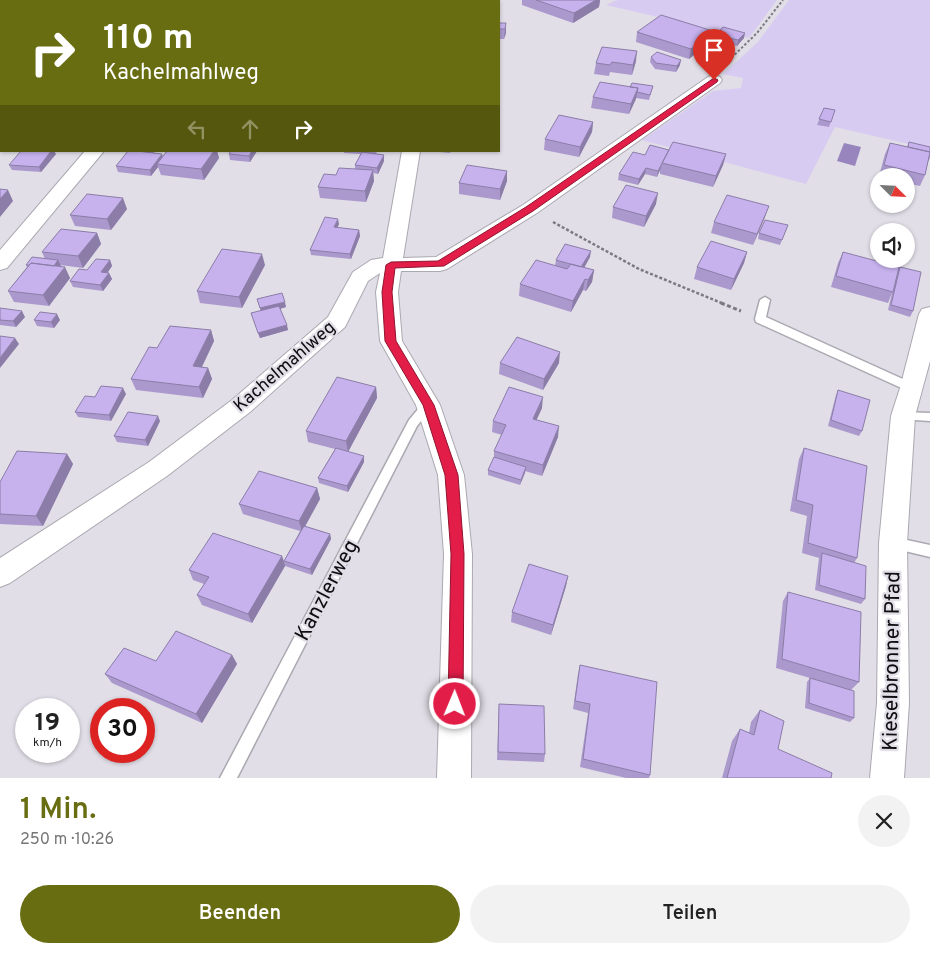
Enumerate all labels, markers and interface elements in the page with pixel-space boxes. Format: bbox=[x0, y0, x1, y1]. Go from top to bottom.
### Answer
text: 110 m bbox=[103, 17, 193, 61]
icon: right bbox=[20, 20, 85, 85]
pin bbox=[693, 29, 735, 80]
icon: arrive bbox=[700, 36, 728, 64]
text: Kachelmahlweg bbox=[103, 60, 259, 87]
icon: left bbox=[183, 115, 211, 143]
icon: ahead bbox=[236, 115, 264, 143]
icon: right bbox=[289, 115, 317, 143]
north arrow bbox=[870, 168, 915, 212]
map controls bbox=[870, 168, 915, 268]
button: sound bbox=[870, 223, 915, 268]
street label: Kachelmahlweg bbox=[229, 317, 341, 418]
street label: Kanzlerweg bbox=[289, 535, 365, 646]
street label: Kieselbronner Pfad bbox=[877, 571, 908, 751]
position arrow bbox=[428, 677, 480, 729]
speed limit sign: 30 bbox=[90, 698, 155, 763]
text: 19 bbox=[35, 708, 60, 740]
text: km/h bbox=[33, 735, 62, 751]
text: 1 Min. bbox=[20, 792, 96, 829]
button: close bbox=[858, 795, 910, 847]
text: 250 m · 10:26 bbox=[20, 830, 114, 850]
button: Beenden bbox=[20, 885, 460, 943]
button: Teilen bbox=[470, 885, 910, 943]

